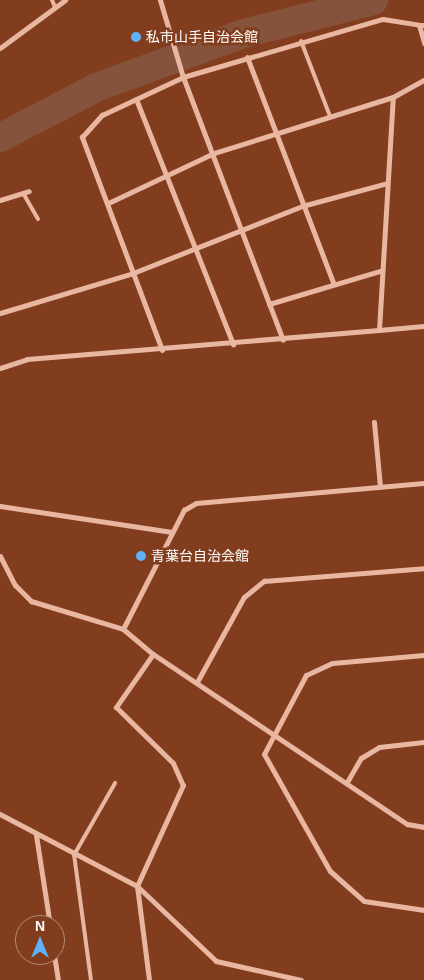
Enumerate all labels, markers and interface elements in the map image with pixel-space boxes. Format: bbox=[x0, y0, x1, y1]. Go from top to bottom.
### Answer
place label: 私市山手自治会館 bbox=[146, 29, 258, 45]
marker: 私市山手自治会館 bbox=[130, 31, 142, 43]
place label: 青葉台自治会館 bbox=[151, 548, 249, 564]
marker: 青葉台自治会館 bbox=[135, 550, 147, 562]
north arrow bbox=[15, 915, 65, 965]
text: N bbox=[35, 918, 45, 934]

